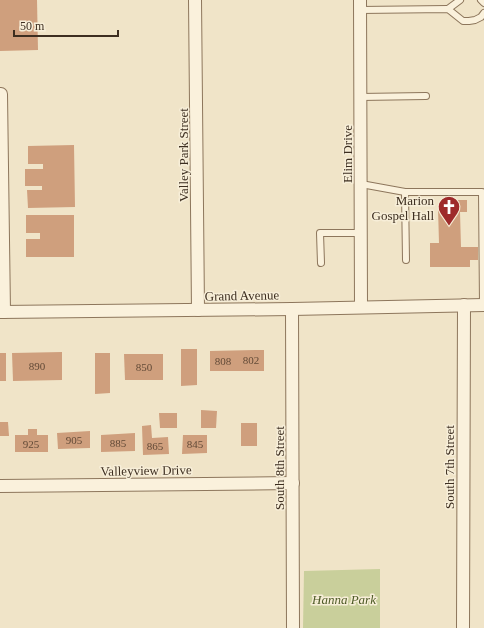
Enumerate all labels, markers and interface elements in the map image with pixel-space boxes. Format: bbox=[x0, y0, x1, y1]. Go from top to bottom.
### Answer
scale bar bbox=[14, 12, 118, 38]
text: 50 m bbox=[20, 19, 45, 33]
street label: Valley Park Street bbox=[176, 108, 191, 202]
street label: Elim Drive bbox=[340, 125, 355, 183]
place label: Marion Gospel Hall bbox=[372, 193, 434, 223]
church icon: Marion Gospel Hall bbox=[436, 194, 462, 227]
street label: Grand Avenue bbox=[205, 287, 280, 304]
house number: 802 bbox=[243, 354, 259, 366]
house number: 808 bbox=[215, 355, 232, 367]
house number: 890 bbox=[29, 360, 46, 372]
house number: 850 bbox=[136, 361, 153, 373]
street label: South 7th Street bbox=[442, 425, 457, 509]
street label: South 8th Street bbox=[272, 426, 287, 510]
house number: 905 bbox=[66, 434, 83, 446]
house number: 885 bbox=[110, 437, 127, 449]
house number: 925 bbox=[23, 438, 40, 450]
house number: 845 bbox=[187, 438, 204, 450]
house number: 865 bbox=[147, 440, 164, 452]
street label: Valleyview Drive bbox=[100, 462, 192, 479]
park label: Hanna Park bbox=[311, 592, 376, 607]

